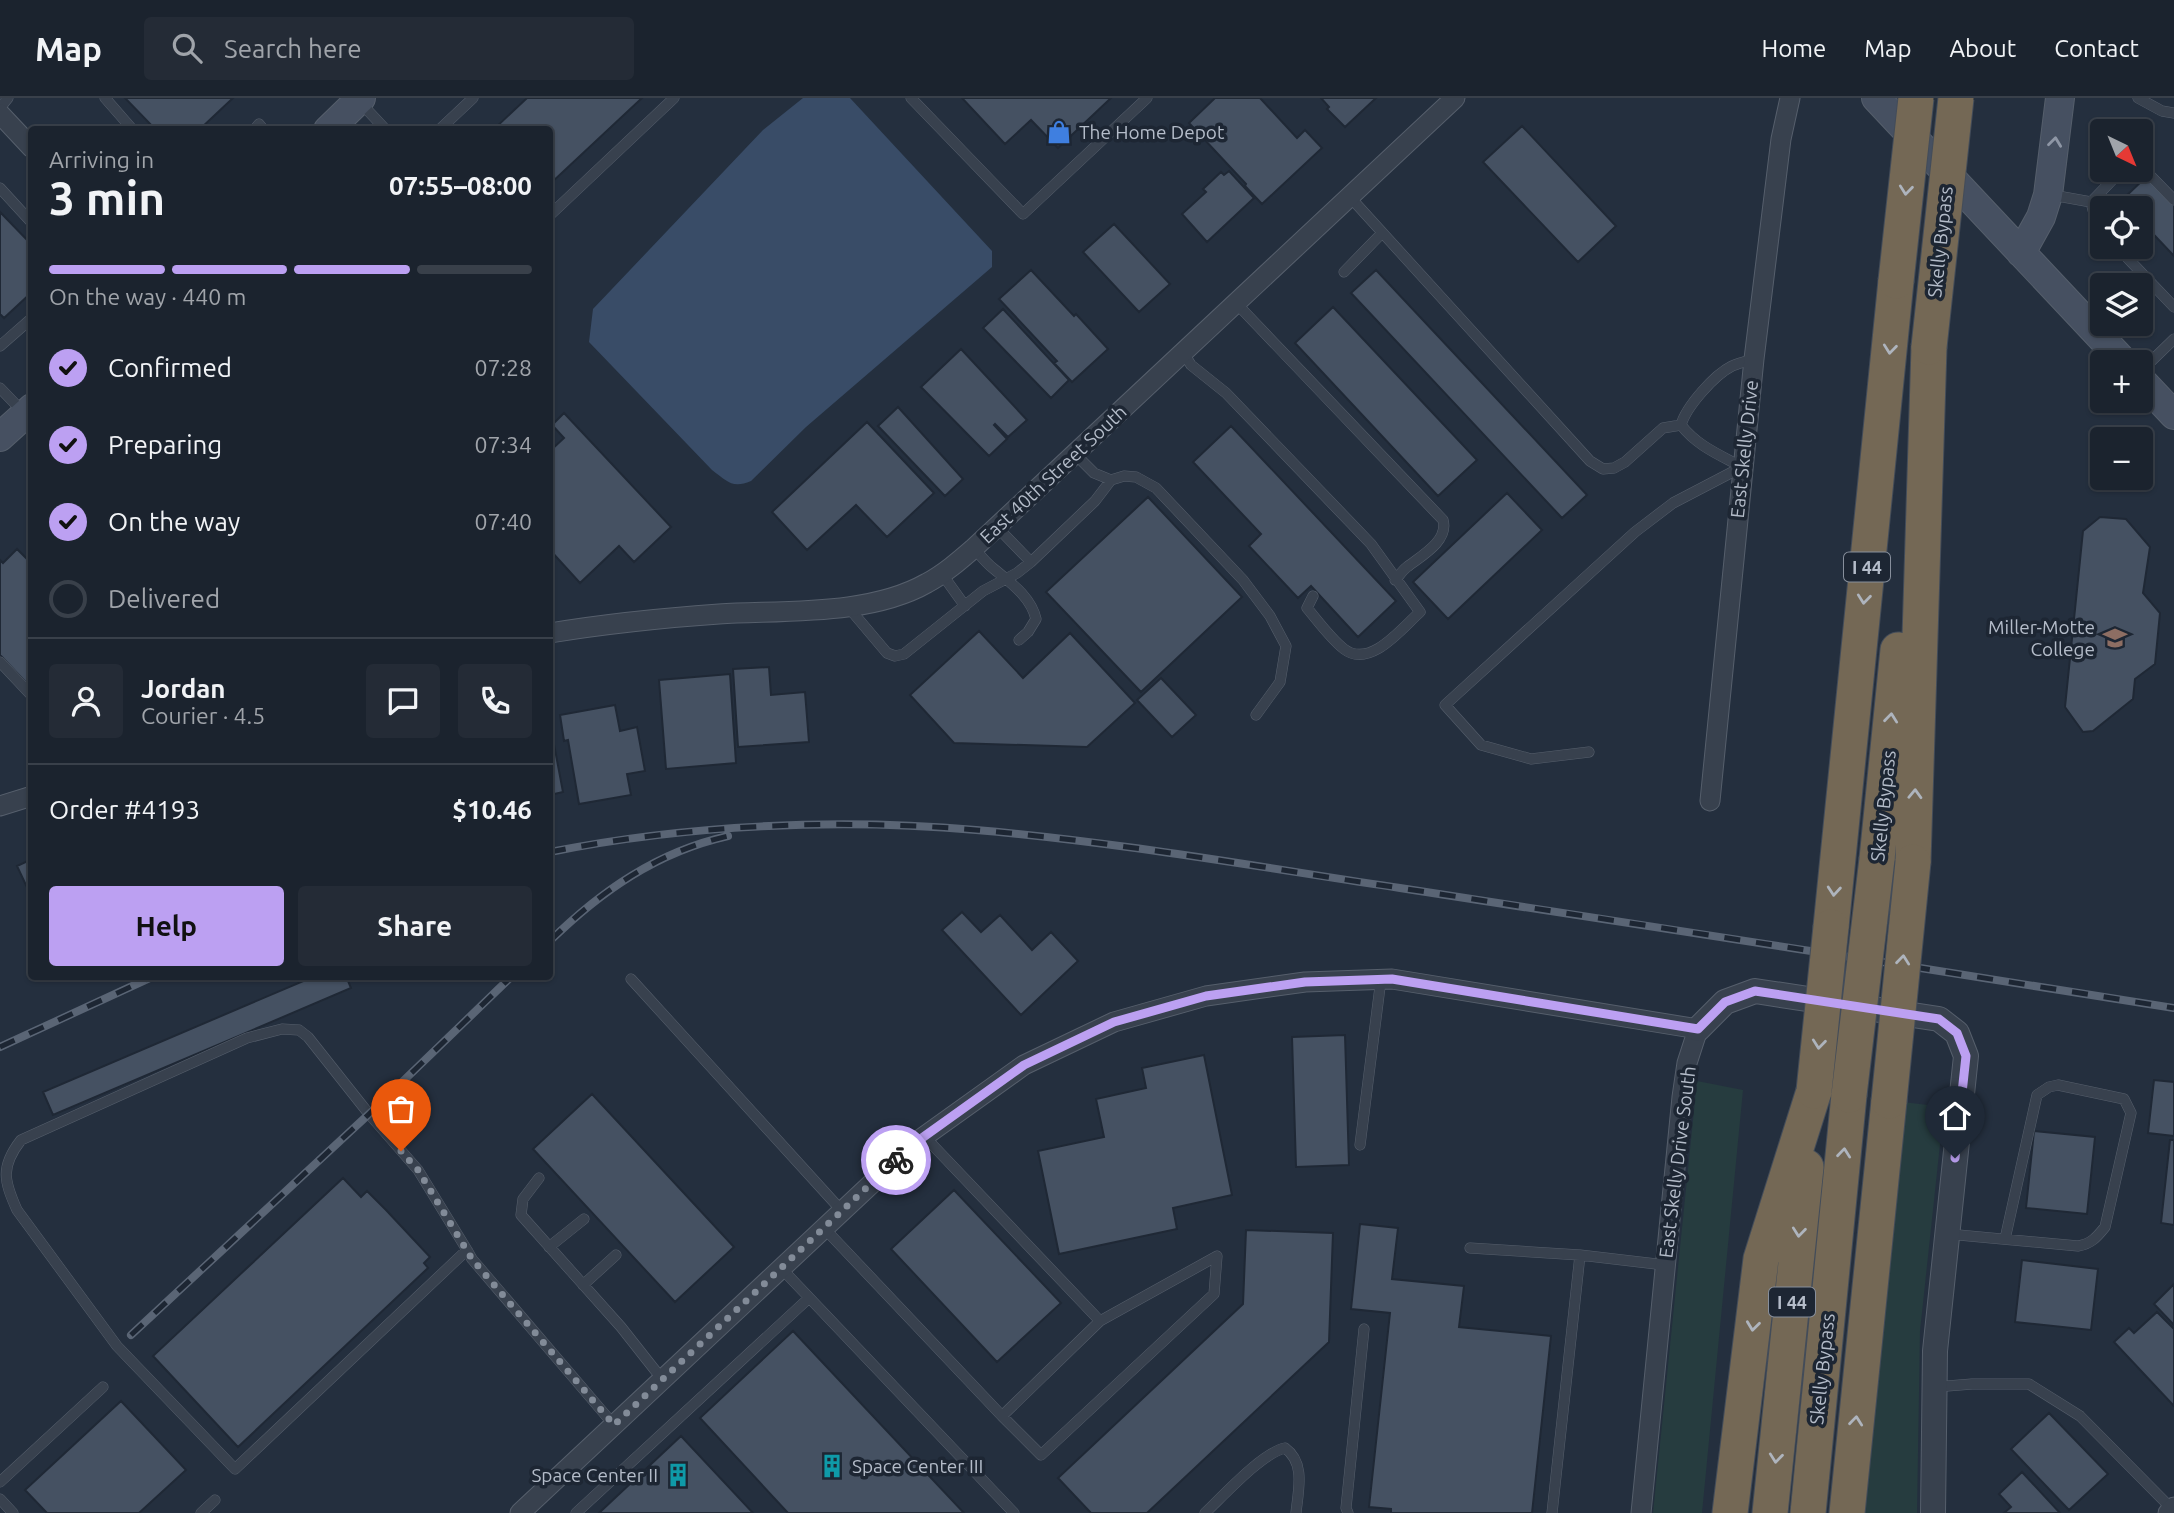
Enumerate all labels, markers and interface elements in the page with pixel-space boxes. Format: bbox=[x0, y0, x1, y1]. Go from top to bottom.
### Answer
search box bbox=[144, 17, 634, 80]
icon: search bbox=[168, 29, 206, 67]
text: Map bbox=[35, 30, 102, 67]
text: Search here bbox=[224, 34, 362, 63]
text: Home bbox=[1761, 35, 1826, 62]
text: Map bbox=[1864, 35, 1911, 62]
text: About bbox=[1949, 35, 2016, 62]
text: Contact bbox=[2054, 35, 2139, 62]
shop icon: The Home Depot bbox=[1045, 118, 1073, 146]
north arrow bbox=[2090, 119, 2152, 182]
map controls bbox=[2090, 119, 2153, 490]
place label: The Home Depot bbox=[1079, 121, 1225, 143]
one-way arrow bbox=[2048, 136, 2063, 148]
text: Arriving in bbox=[49, 147, 154, 172]
text: 07:55–08:00 bbox=[389, 171, 532, 200]
text: 3 min bbox=[49, 172, 165, 224]
one-way arrow bbox=[1899, 185, 1914, 196]
street label: Skelly Bypass bbox=[1923, 185, 1957, 299]
button: locate bbox=[2090, 196, 2153, 259]
button: layers bbox=[2090, 273, 2153, 336]
text: On the way · 440 m bbox=[49, 284, 246, 309]
one-way arrow bbox=[1882, 343, 1897, 355]
icon: check bbox=[49, 349, 87, 387]
button: + bbox=[2090, 350, 2153, 413]
text: Confirmed bbox=[108, 353, 232, 382]
text: 07:28 bbox=[474, 355, 532, 380]
street label: East Skelly Drive bbox=[1726, 379, 1762, 519]
street label: East 40th Street South bbox=[975, 400, 1131, 548]
icon: check bbox=[49, 426, 87, 464]
button: − bbox=[2090, 427, 2153, 490]
text: Preparing bbox=[108, 430, 222, 459]
text: 07:34 bbox=[474, 432, 532, 457]
icon: check bbox=[49, 503, 87, 541]
text: On the way bbox=[108, 507, 240, 536]
text: 07:40 bbox=[474, 509, 532, 534]
road number: I 44 bbox=[1844, 552, 1890, 582]
text: Delivered bbox=[108, 584, 220, 613]
one-way arrow bbox=[1857, 594, 1872, 605]
place label: Miller-Motte College bbox=[1988, 616, 2095, 660]
school or university icon: Miller-Motte College bbox=[2101, 624, 2129, 652]
button: person bbox=[49, 664, 123, 738]
button: chat bbox=[366, 664, 440, 738]
button: phone bbox=[458, 664, 532, 738]
text: Jordan bbox=[141, 674, 226, 703]
text: Courier · 4.5 bbox=[141, 703, 265, 728]
one-way arrow bbox=[1884, 712, 1899, 724]
street label: Skelly Bypass bbox=[1866, 749, 1900, 863]
one-way arrow bbox=[1907, 788, 1923, 798]
text: Order #4193 bbox=[49, 795, 200, 824]
text: $10.46 bbox=[452, 795, 532, 824]
one-way arrow bbox=[1827, 885, 1842, 896]
button: Help bbox=[49, 886, 284, 966]
button: Share bbox=[298, 886, 532, 966]
one-way arrow bbox=[1895, 954, 1910, 965]
one-way arrow bbox=[1812, 1038, 1827, 1049]
street label: East Skelly Drive South bbox=[1654, 1065, 1700, 1259]
pin bbox=[371, 1079, 431, 1151]
pin bbox=[1925, 1086, 1985, 1158]
icon: bag bbox=[382, 1090, 420, 1128]
icon: home bbox=[1936, 1097, 1974, 1135]
courier bbox=[861, 1125, 931, 1195]
icon: bike bbox=[877, 1141, 915, 1179]
one-way arrow bbox=[1836, 1147, 1851, 1158]
one-way arrow bbox=[1792, 1226, 1807, 1237]
road number: I 44 bbox=[1769, 1288, 1815, 1316]
street label: Skelly Bypass bbox=[1805, 1312, 1839, 1426]
one-way arrow bbox=[1745, 1321, 1760, 1332]
one-way arrow bbox=[1848, 1415, 1863, 1426]
building icon: Space Center III bbox=[818, 1452, 846, 1480]
one-way arrow bbox=[1768, 1452, 1783, 1464]
place label: Space Center III bbox=[852, 1455, 983, 1477]
building icon: Space Center II bbox=[664, 1461, 692, 1489]
place label: Space Center II bbox=[531, 1464, 658, 1486]

